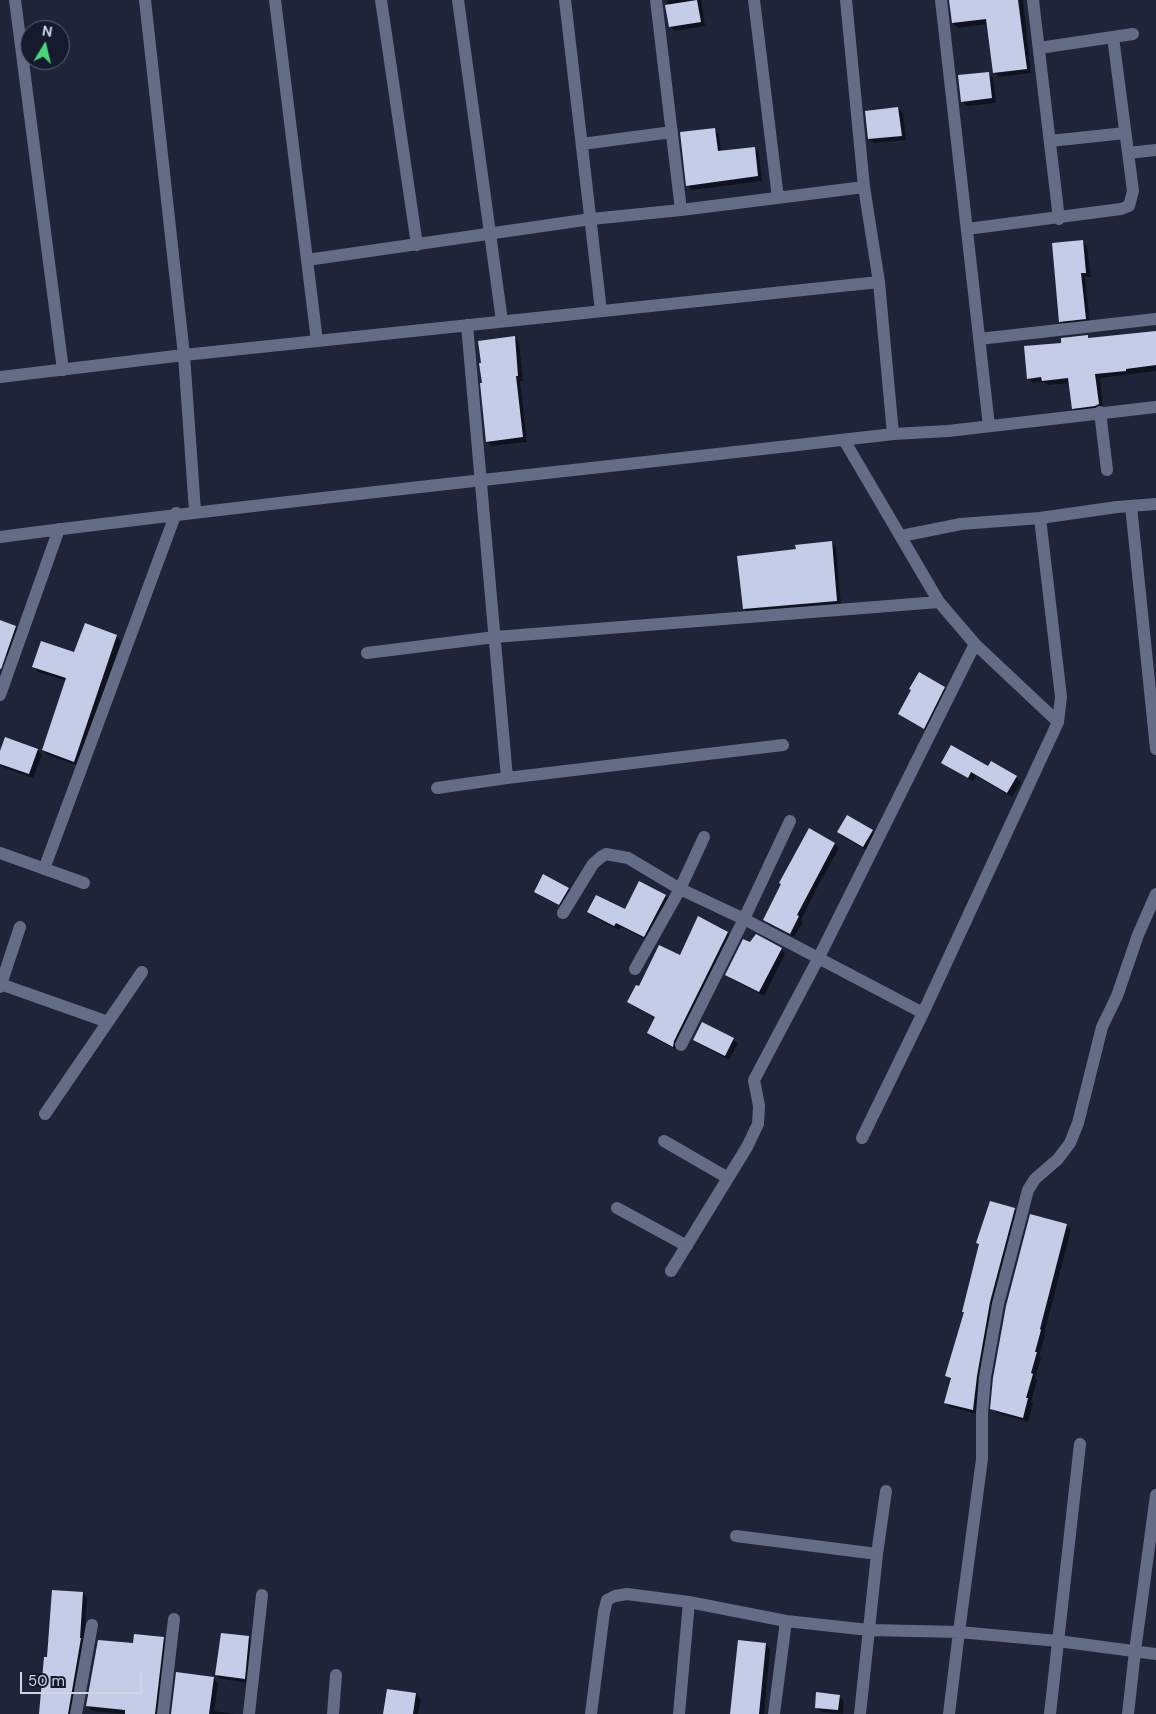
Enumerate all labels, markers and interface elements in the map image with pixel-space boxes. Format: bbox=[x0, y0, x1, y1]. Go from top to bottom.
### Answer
north arrow bbox=[20, 20, 70, 70]
text: N bbox=[41, 21, 54, 41]
scale bar bbox=[22, 1662, 145, 1694]
text: 50 m bbox=[28, 1671, 65, 1691]

